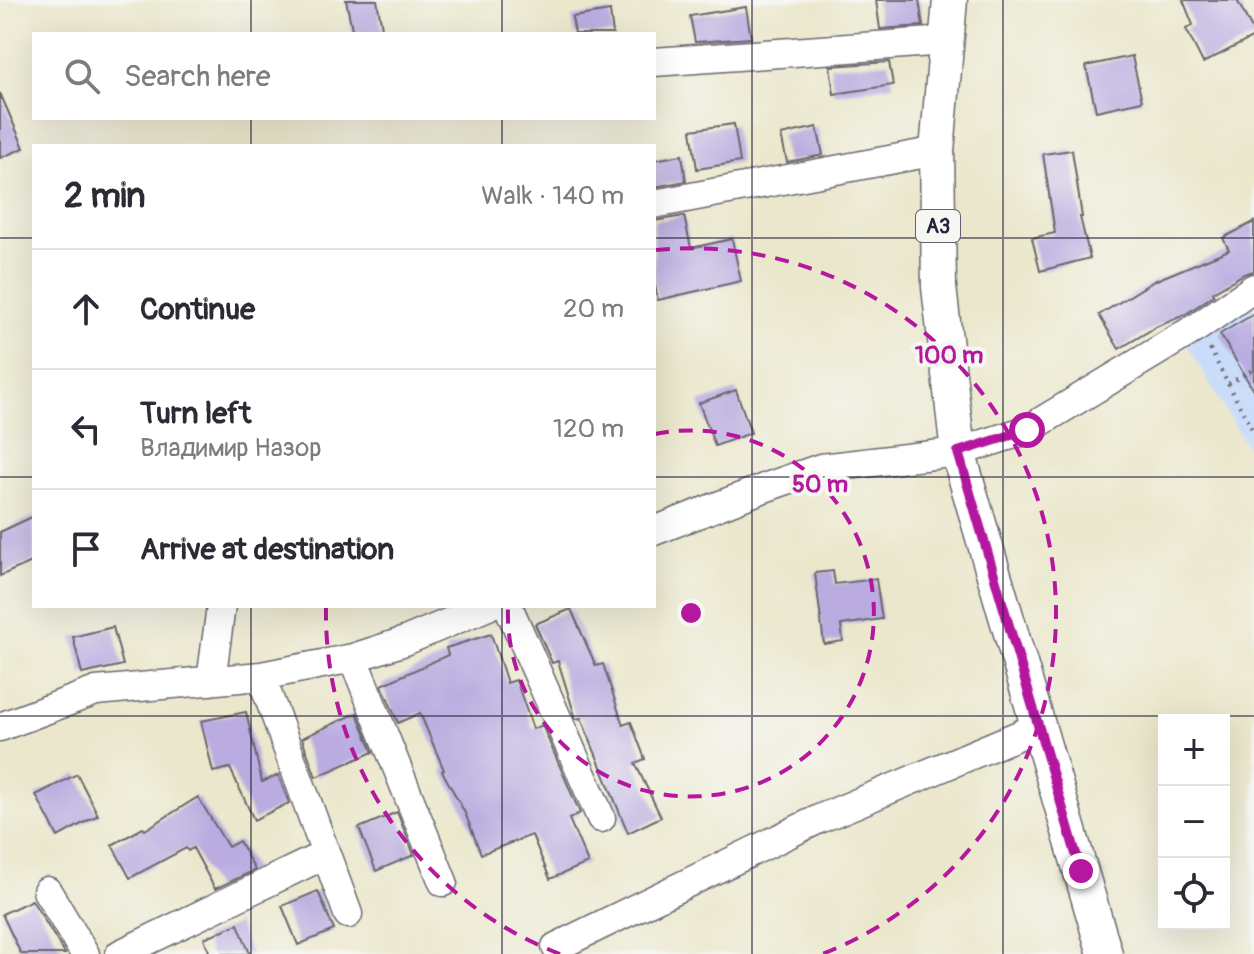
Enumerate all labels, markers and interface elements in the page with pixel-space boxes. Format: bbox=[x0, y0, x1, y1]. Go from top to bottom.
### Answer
search box bbox=[32, 32, 656, 120]
icon: search bbox=[60, 54, 104, 98]
text: Search here bbox=[124, 58, 271, 95]
text: 2 min bbox=[64, 175, 146, 218]
text: Walk · 140 m bbox=[481, 180, 624, 212]
road number: A3 bbox=[916, 210, 960, 242]
icon: ahead bbox=[64, 287, 108, 331]
text: Continue bbox=[140, 291, 255, 328]
text: 20 m bbox=[563, 293, 624, 325]
text: 100 m bbox=[915, 341, 983, 370]
text: Turn left bbox=[140, 395, 251, 432]
icon: left bbox=[64, 407, 108, 451]
route start bbox=[1009, 412, 1045, 448]
text: 120 m bbox=[553, 413, 624, 445]
text: Владимир Назор bbox=[140, 432, 322, 464]
text: 50 m bbox=[792, 470, 848, 499]
icon: arrive bbox=[64, 527, 108, 571]
text: Arrive at destination bbox=[140, 531, 394, 568]
centre of rings bbox=[677, 599, 705, 627]
map controls bbox=[1158, 714, 1230, 930]
button: + bbox=[1158, 714, 1230, 786]
button: − bbox=[1158, 786, 1230, 858]
route end bbox=[1063, 853, 1099, 889]
button: locate bbox=[1158, 858, 1230, 930]

